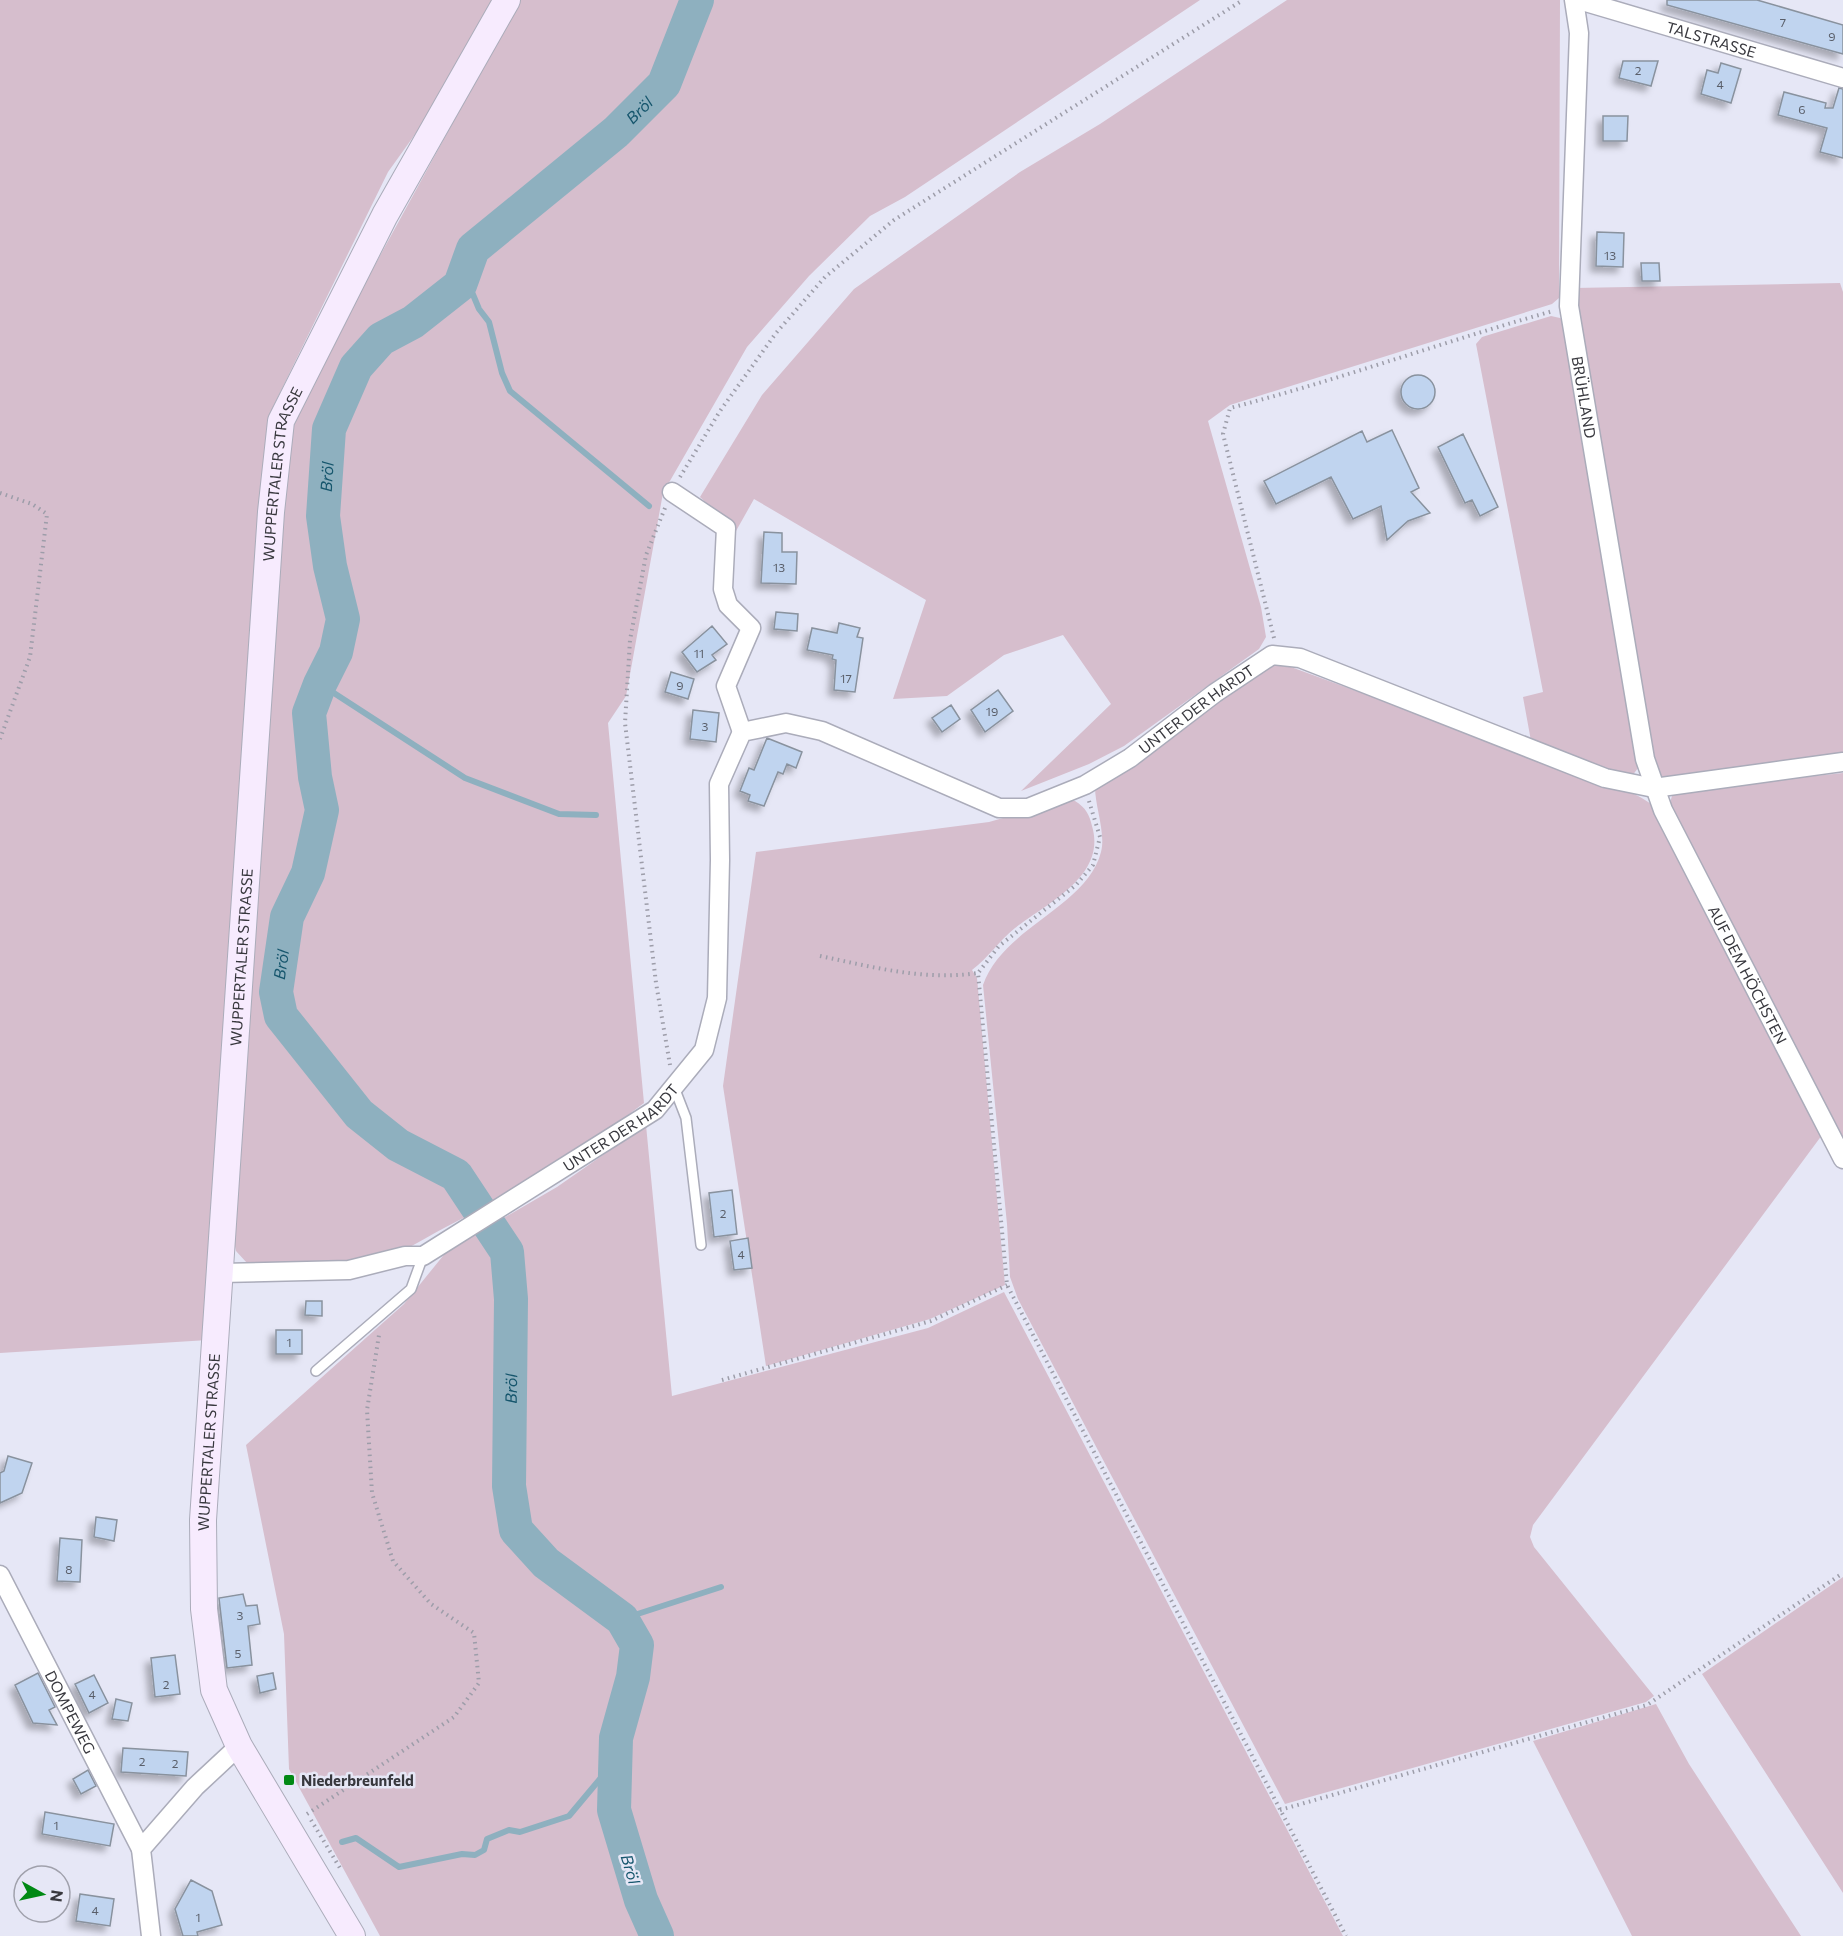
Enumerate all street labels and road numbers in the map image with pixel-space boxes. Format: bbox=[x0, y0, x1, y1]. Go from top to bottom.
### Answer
street label: TALSTRASSE bbox=[1664, 17, 1758, 61]
street label: BRÜHLAND bbox=[1569, 355, 1600, 440]
street label: WUPPERTALER STRASSE bbox=[259, 384, 306, 562]
street label: UNTER DER HARDT bbox=[1135, 661, 1257, 757]
street label: WUPPERTALER STRASSE bbox=[226, 868, 256, 1047]
street label: AUF DEM HÖCHSTEN bbox=[1705, 902, 1791, 1047]
street label: UNTER DER HARDT bbox=[560, 1080, 682, 1175]
street label: WUPPERTALER STRASSE bbox=[194, 1353, 223, 1531]
street label: DOMPEWEG bbox=[42, 1667, 99, 1756]

